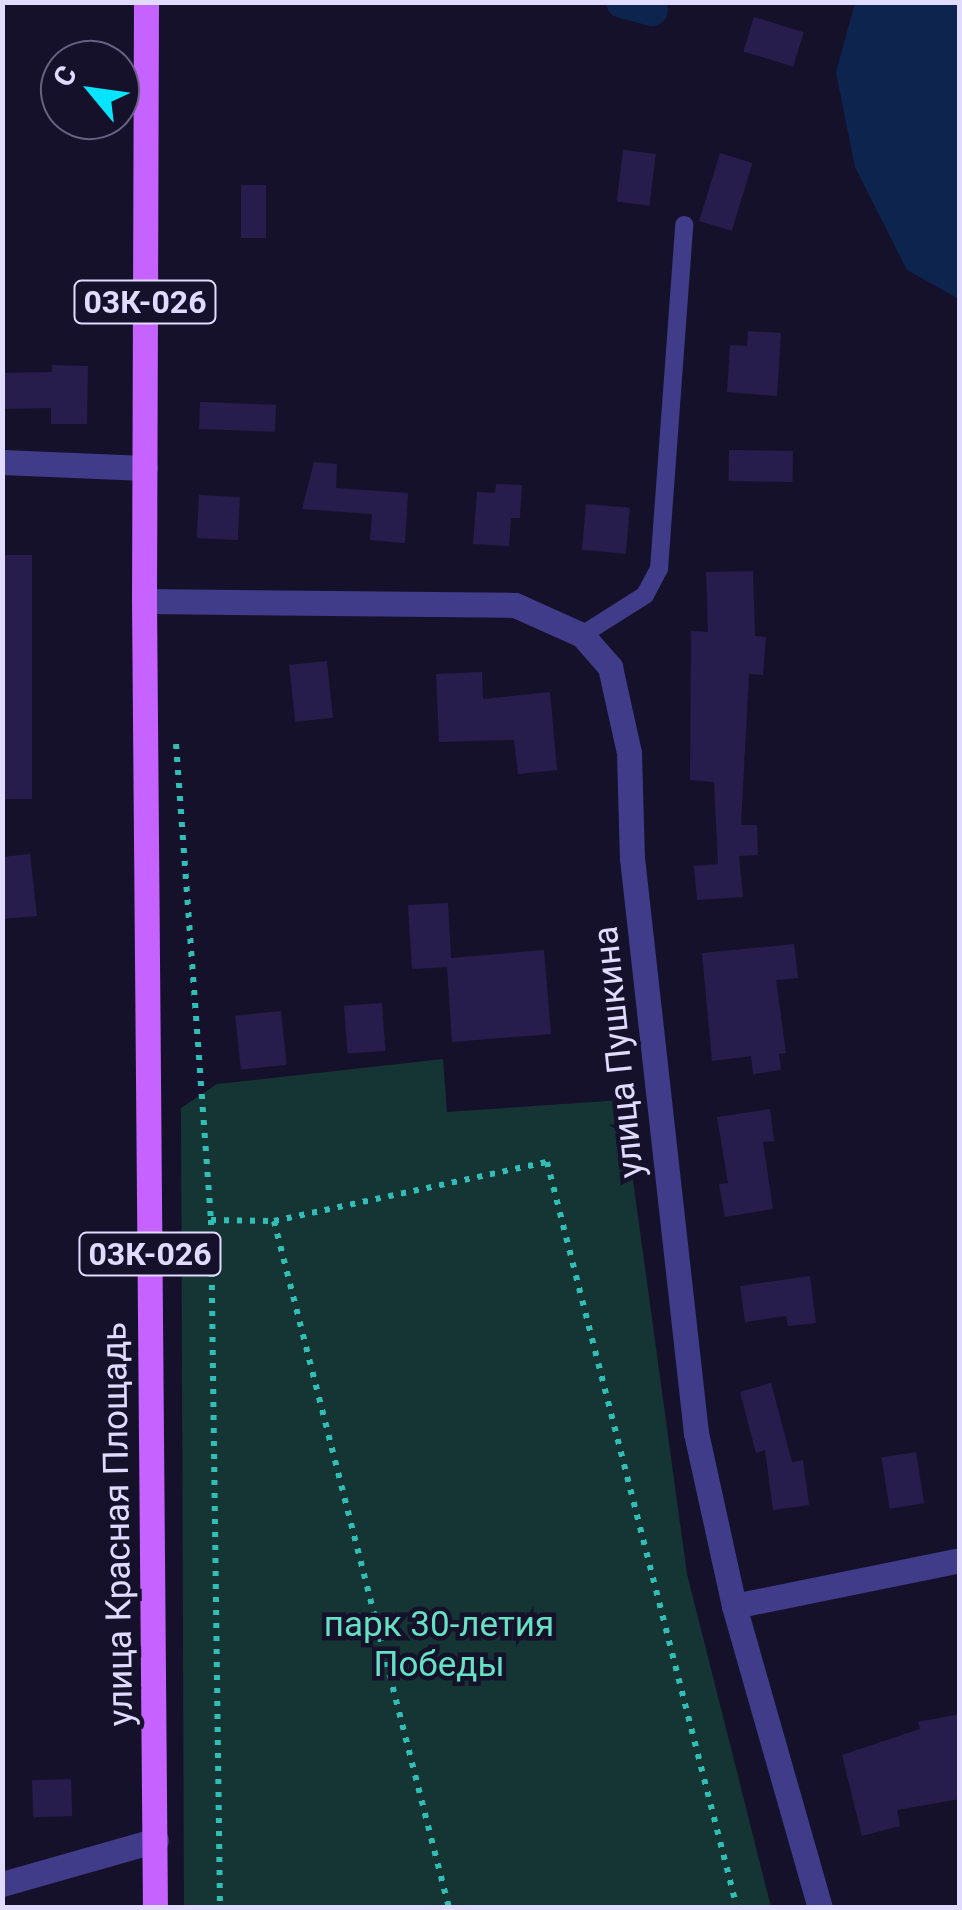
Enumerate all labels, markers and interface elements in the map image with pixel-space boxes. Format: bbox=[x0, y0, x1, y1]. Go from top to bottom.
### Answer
north arrow bbox=[40, 40, 140, 140]
text: С bbox=[46, 60, 84, 92]
road number: 03К-026 bbox=[72, 275, 218, 329]
street label: улица Пушкина bbox=[585, 924, 653, 1180]
road number: 03К-026 bbox=[78, 1227, 222, 1281]
street label: улица Красная Площадь bbox=[93, 1322, 143, 1726]
park label: парк 30-летия Победы bbox=[324, 1604, 554, 1686]

